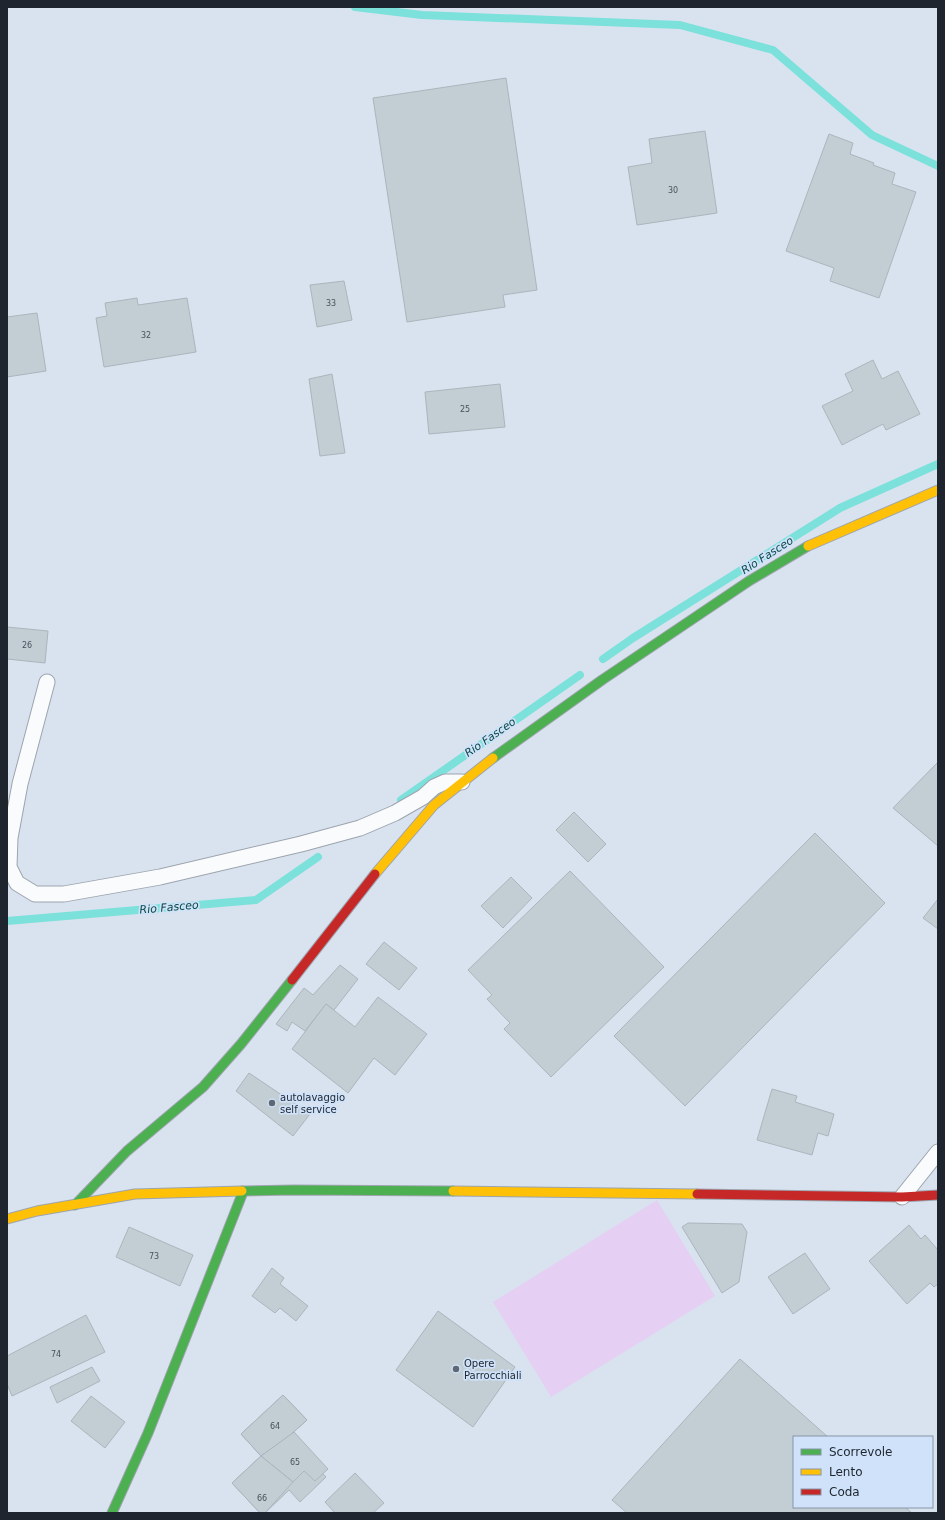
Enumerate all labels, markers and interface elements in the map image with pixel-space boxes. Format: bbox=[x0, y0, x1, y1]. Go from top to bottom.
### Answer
house number: 30 bbox=[668, 186, 678, 195]
house number: 33 bbox=[326, 299, 336, 308]
house number: 32 bbox=[141, 331, 151, 340]
house number: 25 bbox=[460, 405, 470, 414]
water label: Rio Fasceo bbox=[739, 534, 796, 577]
house number: 26 bbox=[22, 641, 32, 650]
water label: Rio Fasceo bbox=[462, 715, 519, 760]
water label: Rio Fasceo bbox=[139, 898, 199, 917]
place label: autolavaggio self service bbox=[280, 1092, 345, 1115]
marker: autolavaggio self service bbox=[267, 1098, 277, 1108]
house number: 73 bbox=[149, 1252, 159, 1261]
house number: 74 bbox=[51, 1350, 61, 1359]
place label: Opere Parrocchiali bbox=[464, 1358, 521, 1381]
marker: Opere Parrocchiali bbox=[451, 1364, 461, 1374]
house number: 64 bbox=[270, 1422, 280, 1431]
legend bbox=[793, 1436, 933, 1508]
text: Scorrevole bbox=[829, 1445, 893, 1459]
house number: 65 bbox=[290, 1458, 300, 1467]
text: Lento bbox=[829, 1465, 863, 1479]
text: Coda bbox=[829, 1485, 860, 1499]
house number: 66 bbox=[257, 1494, 267, 1503]

